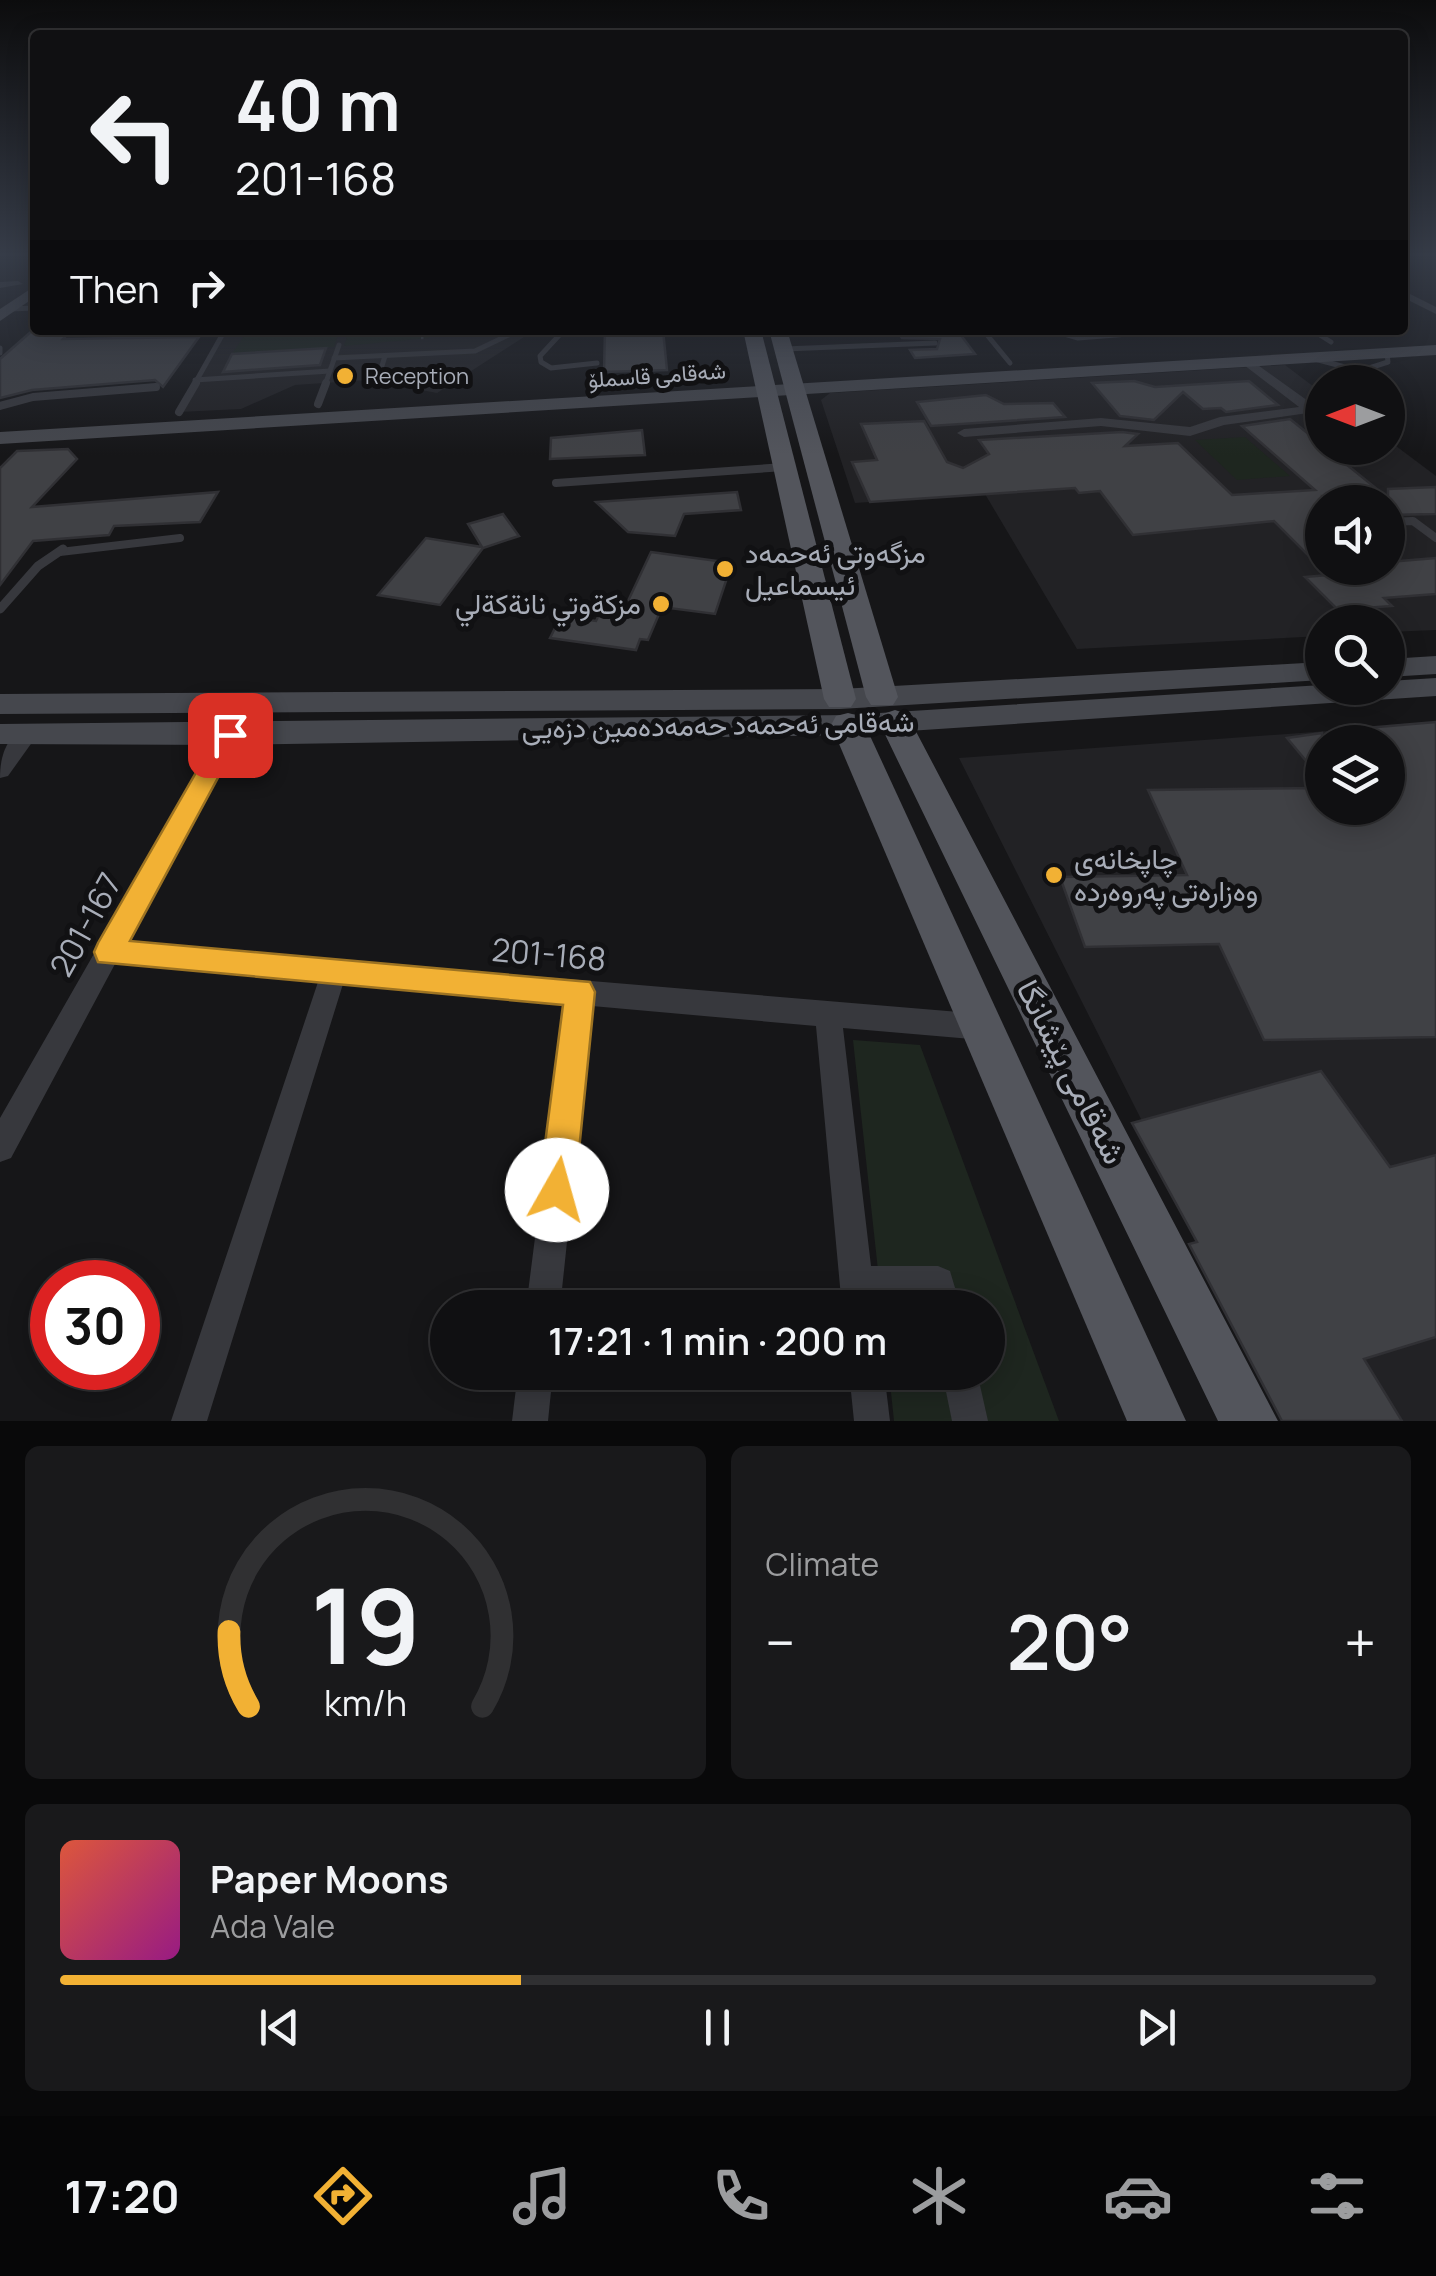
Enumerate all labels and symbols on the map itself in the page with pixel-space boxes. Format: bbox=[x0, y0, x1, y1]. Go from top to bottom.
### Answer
street label: شەقامی قاسملۆ bbox=[587, 355, 727, 395]
place label: Reception bbox=[365, 361, 469, 391]
marker: Reception bbox=[334, 365, 356, 387]
north arrow bbox=[1305, 365, 1405, 465]
place label: مزگەوتی ئەحمەد ئیسماعیل bbox=[745, 533, 926, 603]
marker: مزگەوتی ئەحمەد ئیسماعیل bbox=[714, 558, 736, 580]
place label: مزكةوتي نانةكةلي bbox=[455, 584, 641, 627]
marker: مزكةوتي نانةكةلي bbox=[650, 593, 672, 615]
pin bbox=[188, 693, 273, 778]
street label: شەقامی ئەحمەد حەمەدەمین دزەیی bbox=[521, 702, 915, 746]
place label: چاپخانەی وەزارەتی پەروەردە bbox=[1074, 839, 1258, 910]
marker: چاپخانەی وەزارەتی پەروەردە bbox=[1043, 864, 1065, 886]
street label: 201-167 bbox=[39, 865, 132, 984]
street label: 201-168 bbox=[490, 927, 608, 981]
street label: شەقامی پێشانگا bbox=[1006, 972, 1137, 1172]
position arrow bbox=[505, 1138, 609, 1242]
speed limit sign: 30 bbox=[30, 1260, 160, 1390]

